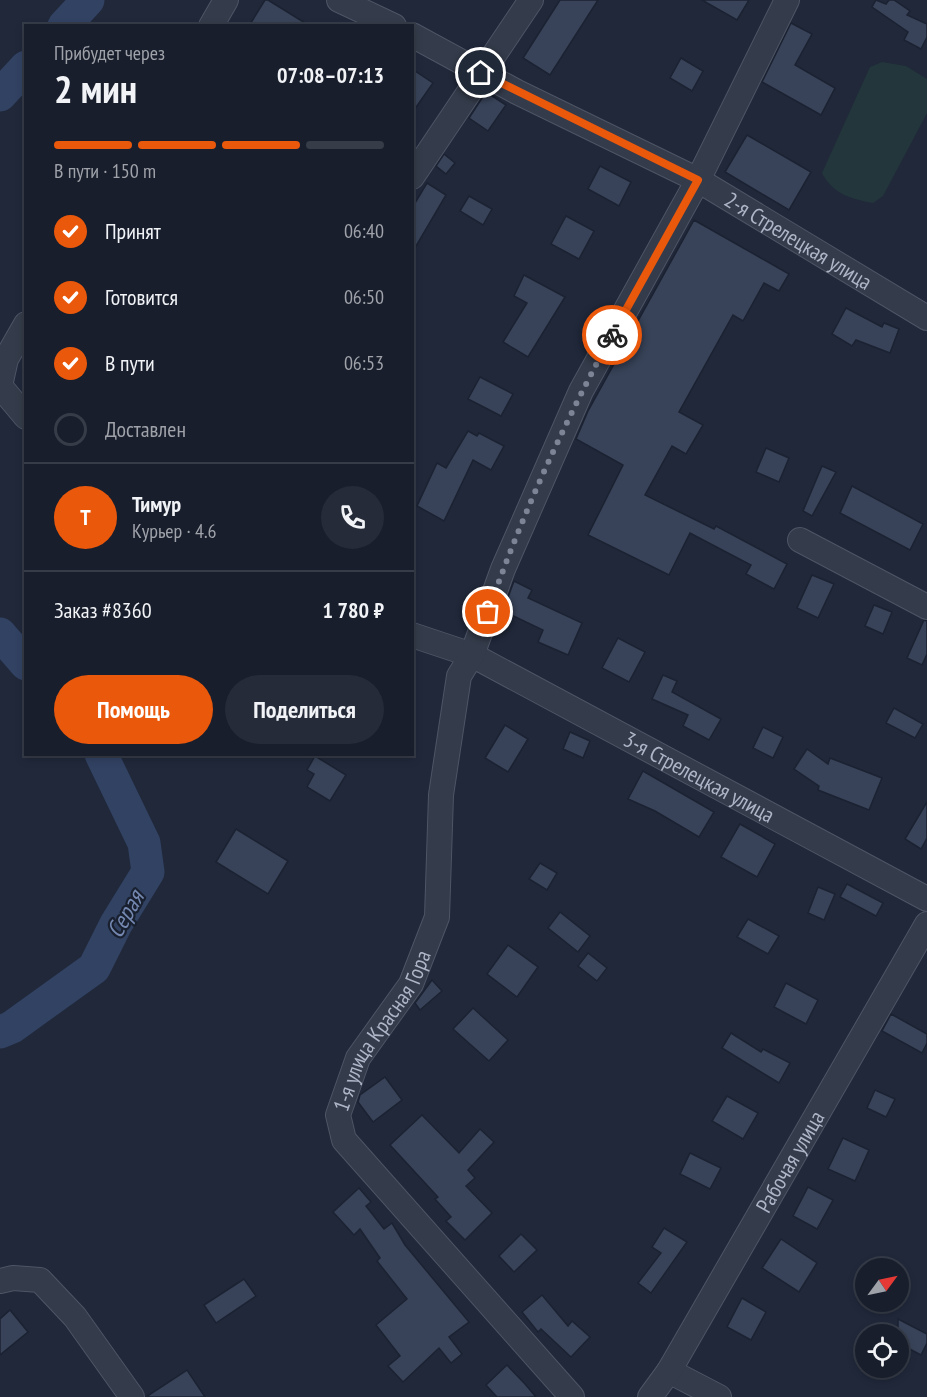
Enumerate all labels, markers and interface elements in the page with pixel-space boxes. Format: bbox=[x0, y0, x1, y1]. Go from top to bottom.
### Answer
text: Прибудет через bbox=[54, 40, 165, 66]
pin bbox=[455, 47, 506, 98]
icon: home bbox=[464, 56, 497, 89]
text: 07:08–07:13 bbox=[277, 61, 384, 89]
text: 2 мин bbox=[54, 63, 137, 114]
text: В пути · 150 m bbox=[54, 158, 156, 184]
street label: 2-я Стрелецкая улица bbox=[720, 185, 877, 296]
icon: check bbox=[54, 215, 87, 248]
text: Принят bbox=[105, 217, 161, 245]
text: 06:40 bbox=[344, 218, 384, 244]
icon: check bbox=[54, 281, 87, 314]
text: Готовится bbox=[105, 283, 178, 311]
text: 06:50 bbox=[344, 284, 384, 310]
courier bbox=[582, 305, 642, 365]
icon: bike bbox=[596, 319, 629, 352]
icon: check bbox=[54, 347, 87, 380]
text: В пути bbox=[105, 349, 155, 377]
text: 06:53 bbox=[344, 350, 384, 376]
text: Доставлен bbox=[105, 415, 186, 443]
button: phone bbox=[321, 486, 384, 549]
text: Тимур bbox=[132, 490, 181, 518]
text: Т bbox=[80, 503, 91, 531]
text: Курьер · 4.6 bbox=[132, 518, 217, 544]
pin bbox=[462, 586, 513, 637]
icon: bag bbox=[471, 595, 504, 628]
text: Заказ #8360 bbox=[54, 596, 152, 624]
text: 1 780 ₽ bbox=[322, 596, 384, 624]
button: Помощь bbox=[54, 675, 213, 744]
button: Поделиться bbox=[225, 675, 384, 744]
street label: 3-я Стрелецкая улица bbox=[619, 725, 779, 829]
water label: Серая bbox=[99, 883, 152, 943]
street label: 1-я улица Красная Гора bbox=[326, 946, 437, 1115]
street label: Рабочая улица bbox=[749, 1106, 830, 1218]
north arrow bbox=[855, 1258, 909, 1312]
map controls bbox=[855, 1258, 909, 1378]
button: locate bbox=[855, 1324, 909, 1378]

